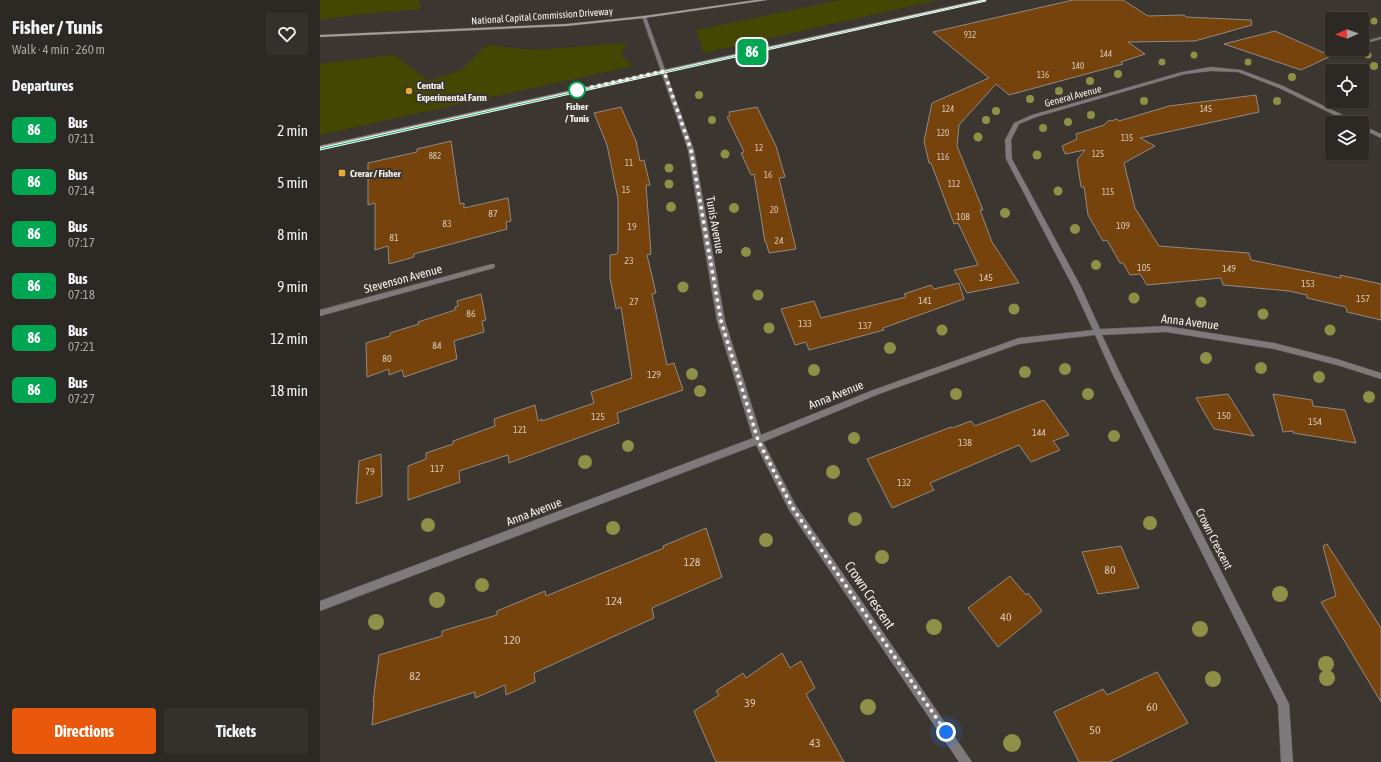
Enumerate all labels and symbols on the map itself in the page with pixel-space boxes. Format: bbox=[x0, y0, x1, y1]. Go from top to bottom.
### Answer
street label: National Capital Commission Driveway bbox=[471, 6, 613, 26]
north arrow bbox=[1325, 12, 1369, 56]
house number: 932 bbox=[964, 30, 976, 40]
line badge: 86 bbox=[734, 39, 770, 65]
house number: 144 bbox=[1100, 49, 1112, 59]
house number: 140 bbox=[1072, 61, 1084, 71]
house number: 136 bbox=[1037, 70, 1049, 80]
place label: Central Experimental Farm bbox=[417, 80, 487, 103]
marker: Fisher / Tunis bbox=[568, 81, 586, 99]
street label: General Avenue bbox=[1043, 83, 1103, 109]
marker: Central Experimental Farm bbox=[404, 86, 414, 96]
place label: Fisher / Tunis bbox=[565, 101, 590, 124]
house number: 124 bbox=[942, 104, 954, 114]
house number: 145 bbox=[1200, 104, 1212, 114]
house number: 120 bbox=[937, 128, 949, 138]
house number: 135 bbox=[1121, 133, 1133, 143]
house number: 12 bbox=[755, 143, 763, 153]
house number: 125 bbox=[1092, 149, 1104, 159]
house number: 882 bbox=[429, 151, 441, 161]
house number: 116 bbox=[937, 152, 949, 162]
house number: 11 bbox=[625, 158, 633, 168]
marker: Crerar / Fisher bbox=[337, 168, 347, 178]
place label: Crerar / Fisher bbox=[350, 168, 402, 179]
house number: 16 bbox=[764, 170, 772, 180]
house number: 112 bbox=[948, 179, 960, 189]
house number: 15 bbox=[622, 185, 630, 195]
house number: 115 bbox=[1102, 187, 1114, 197]
street label: Tunis Avenue bbox=[703, 195, 727, 255]
house number: 20 bbox=[770, 205, 778, 215]
house number: 87 bbox=[488, 208, 498, 219]
house number: 108 bbox=[956, 211, 970, 222]
house number: 83 bbox=[442, 218, 452, 229]
house number: 109 bbox=[1116, 220, 1130, 231]
house number: 19 bbox=[627, 221, 637, 232]
house number: 81 bbox=[389, 232, 399, 243]
house number: 24 bbox=[774, 235, 784, 246]
house number: 23 bbox=[624, 255, 634, 266]
street label: Stevenson Avenue bbox=[362, 262, 444, 296]
house number: 105 bbox=[1137, 262, 1151, 273]
house number: 149 bbox=[1222, 263, 1236, 274]
house number: 145 bbox=[979, 272, 993, 283]
house number: 153 bbox=[1301, 278, 1315, 289]
house number: 157 bbox=[1356, 293, 1370, 304]
house number: 141 bbox=[918, 295, 932, 306]
house number: 27 bbox=[629, 296, 639, 307]
house number: 86 bbox=[466, 308, 476, 319]
street label: Anna Avenue bbox=[1160, 312, 1220, 332]
house number: 133 bbox=[798, 318, 812, 329]
house number: 137 bbox=[858, 320, 872, 331]
house number: 84 bbox=[432, 340, 442, 351]
house number: 80 bbox=[382, 353, 392, 364]
house number: 129 bbox=[647, 369, 661, 380]
street label: Anna Avenue bbox=[807, 378, 865, 412]
house number: 150 bbox=[1217, 410, 1231, 421]
house number: 125 bbox=[591, 411, 605, 422]
house number: 154 bbox=[1308, 416, 1322, 427]
house number: 121 bbox=[513, 424, 527, 435]
house number: 144 bbox=[1032, 427, 1046, 438]
house number: 138 bbox=[958, 437, 972, 448]
house number: 117 bbox=[430, 463, 444, 474]
house number: 79 bbox=[365, 466, 375, 477]
house number: 132 bbox=[897, 477, 911, 488]
street label: Anna Avenue bbox=[504, 495, 564, 529]
street label: Crown Crescent bbox=[1193, 506, 1236, 572]
house number: 128 bbox=[684, 555, 701, 569]
street label: Crown Crescent bbox=[842, 558, 898, 632]
house number: 80 bbox=[1104, 563, 1116, 577]
house number: 124 bbox=[606, 594, 623, 608]
house number: 40 bbox=[1000, 610, 1012, 624]
house number: 120 bbox=[504, 633, 521, 647]
house number: 82 bbox=[409, 669, 421, 683]
house number: 39 bbox=[744, 696, 756, 710]
house number: 60 bbox=[1146, 700, 1158, 714]
your location bbox=[936, 722, 956, 742]
house number: 50 bbox=[1089, 723, 1101, 737]
house number: 43 bbox=[809, 736, 821, 750]

